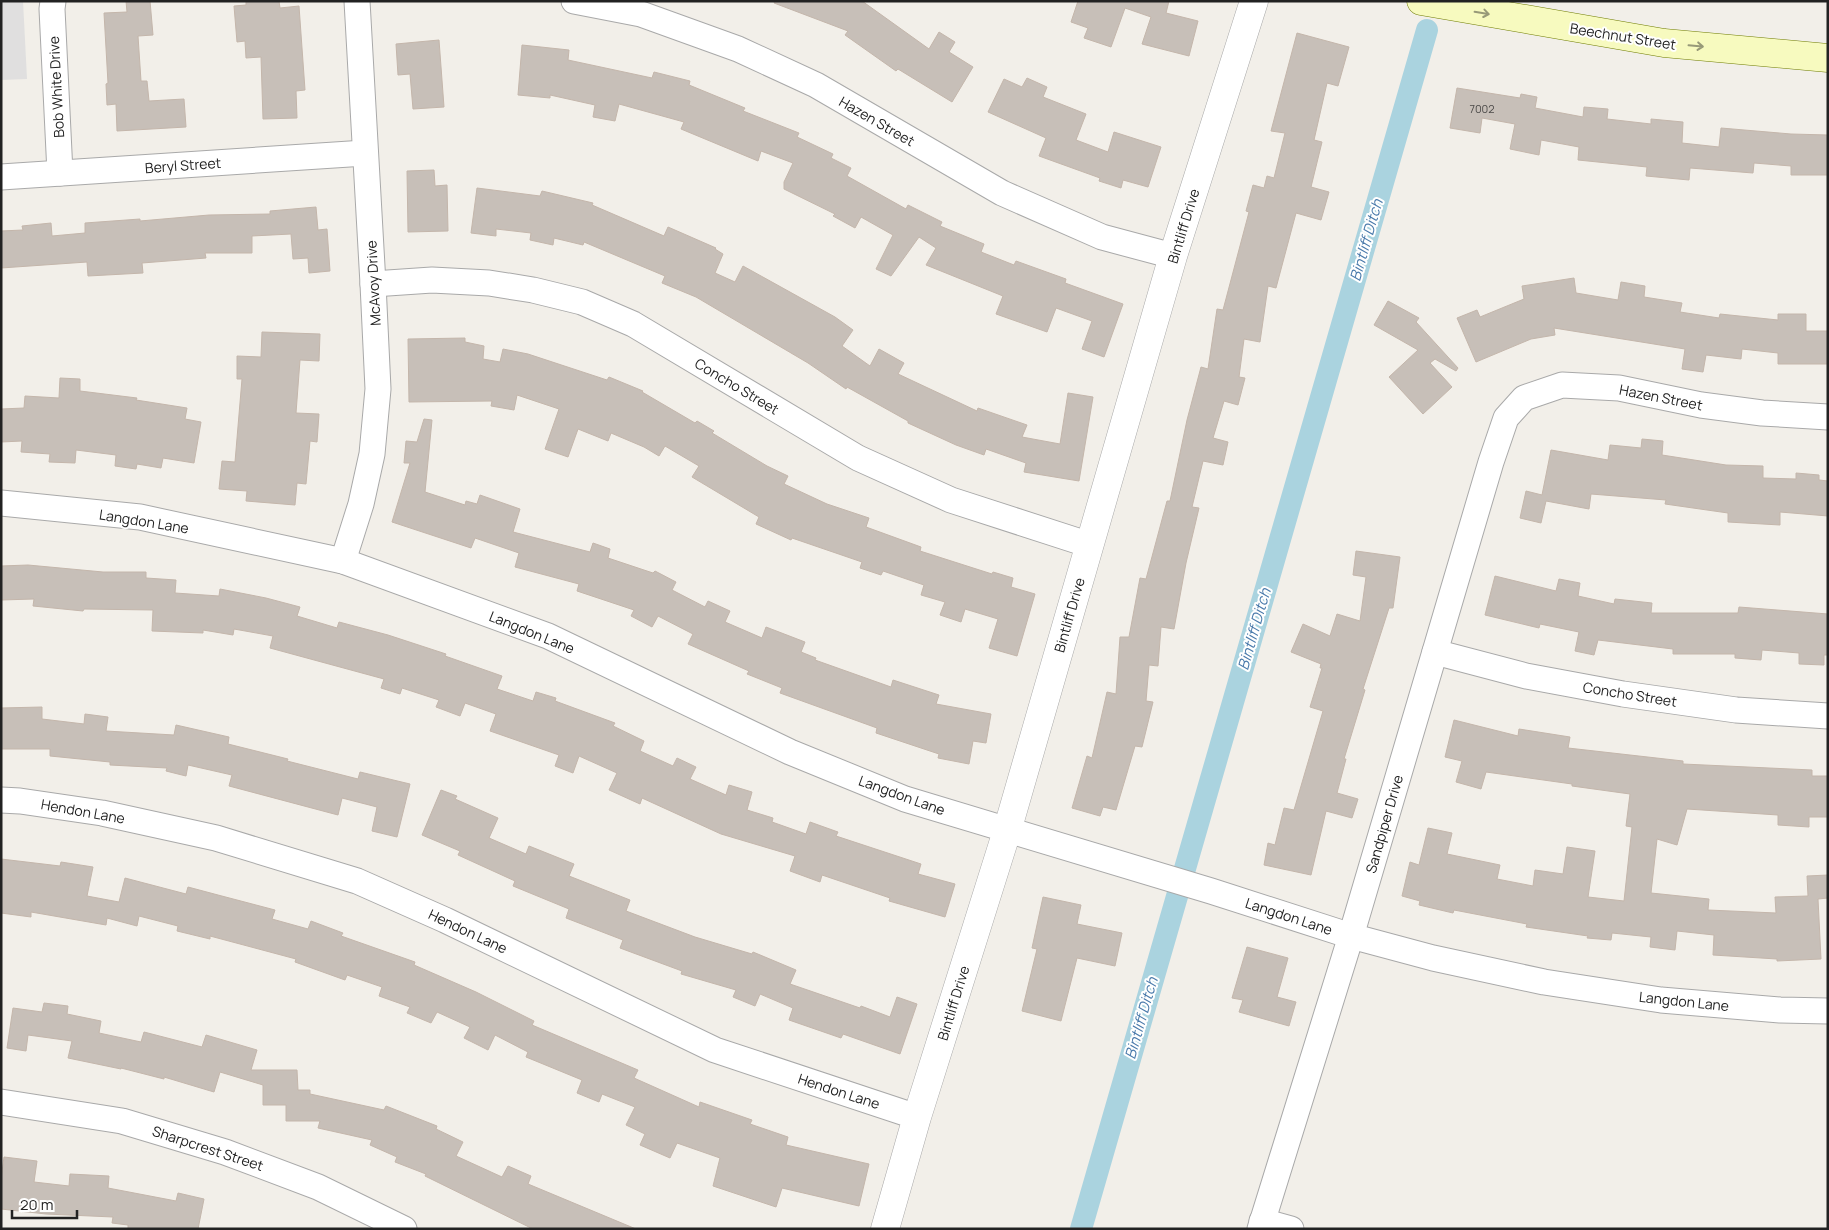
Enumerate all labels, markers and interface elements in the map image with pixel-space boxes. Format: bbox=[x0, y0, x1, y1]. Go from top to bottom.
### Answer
one-way arrow bbox=[1474, 8, 1490, 18]
street label: Beechnut Street bbox=[1569, 18, 1678, 54]
street label: Bob White Drive bbox=[44, 36, 68, 138]
one-way arrow bbox=[1688, 42, 1704, 51]
street label: Hazen Street bbox=[836, 92, 919, 151]
house number: 7002 bbox=[1469, 101, 1495, 116]
street label: Beryl Street bbox=[144, 153, 222, 177]
street label: Bintliff Drive bbox=[1163, 186, 1203, 266]
water label: Bintliff Ditch bbox=[1344, 196, 1388, 283]
street label: McAvoy Drive bbox=[361, 240, 385, 326]
street label: Concho Street bbox=[691, 353, 783, 419]
street label: Hazen Street bbox=[1618, 380, 1705, 414]
street label: Langdon Lane bbox=[98, 505, 190, 537]
street label: Bintliff Drive bbox=[1049, 575, 1089, 655]
water label: Bintliff Ditch bbox=[1232, 585, 1276, 672]
street label: Langdon Lane bbox=[486, 606, 578, 658]
street label: Concho Street bbox=[1582, 677, 1679, 711]
street label: Langdon Lane bbox=[856, 771, 948, 819]
street label: Sandpiper Drive bbox=[1361, 773, 1407, 875]
street label: Hendon Lane bbox=[40, 794, 126, 828]
street label: Langdon Lane bbox=[1243, 893, 1335, 939]
street label: Hendon Lane bbox=[426, 904, 510, 958]
street label: Bintliff Drive bbox=[933, 963, 973, 1043]
water label: Bintliff Ditch bbox=[1119, 974, 1163, 1061]
street label: Langdon Lane bbox=[1638, 987, 1730, 1015]
street label: Hendon Lane bbox=[796, 1069, 882, 1113]
street label: Sharpcrest Street bbox=[150, 1121, 266, 1175]
scale bar bbox=[12, 1188, 78, 1220]
text: 20 m bbox=[20, 1194, 53, 1215]

